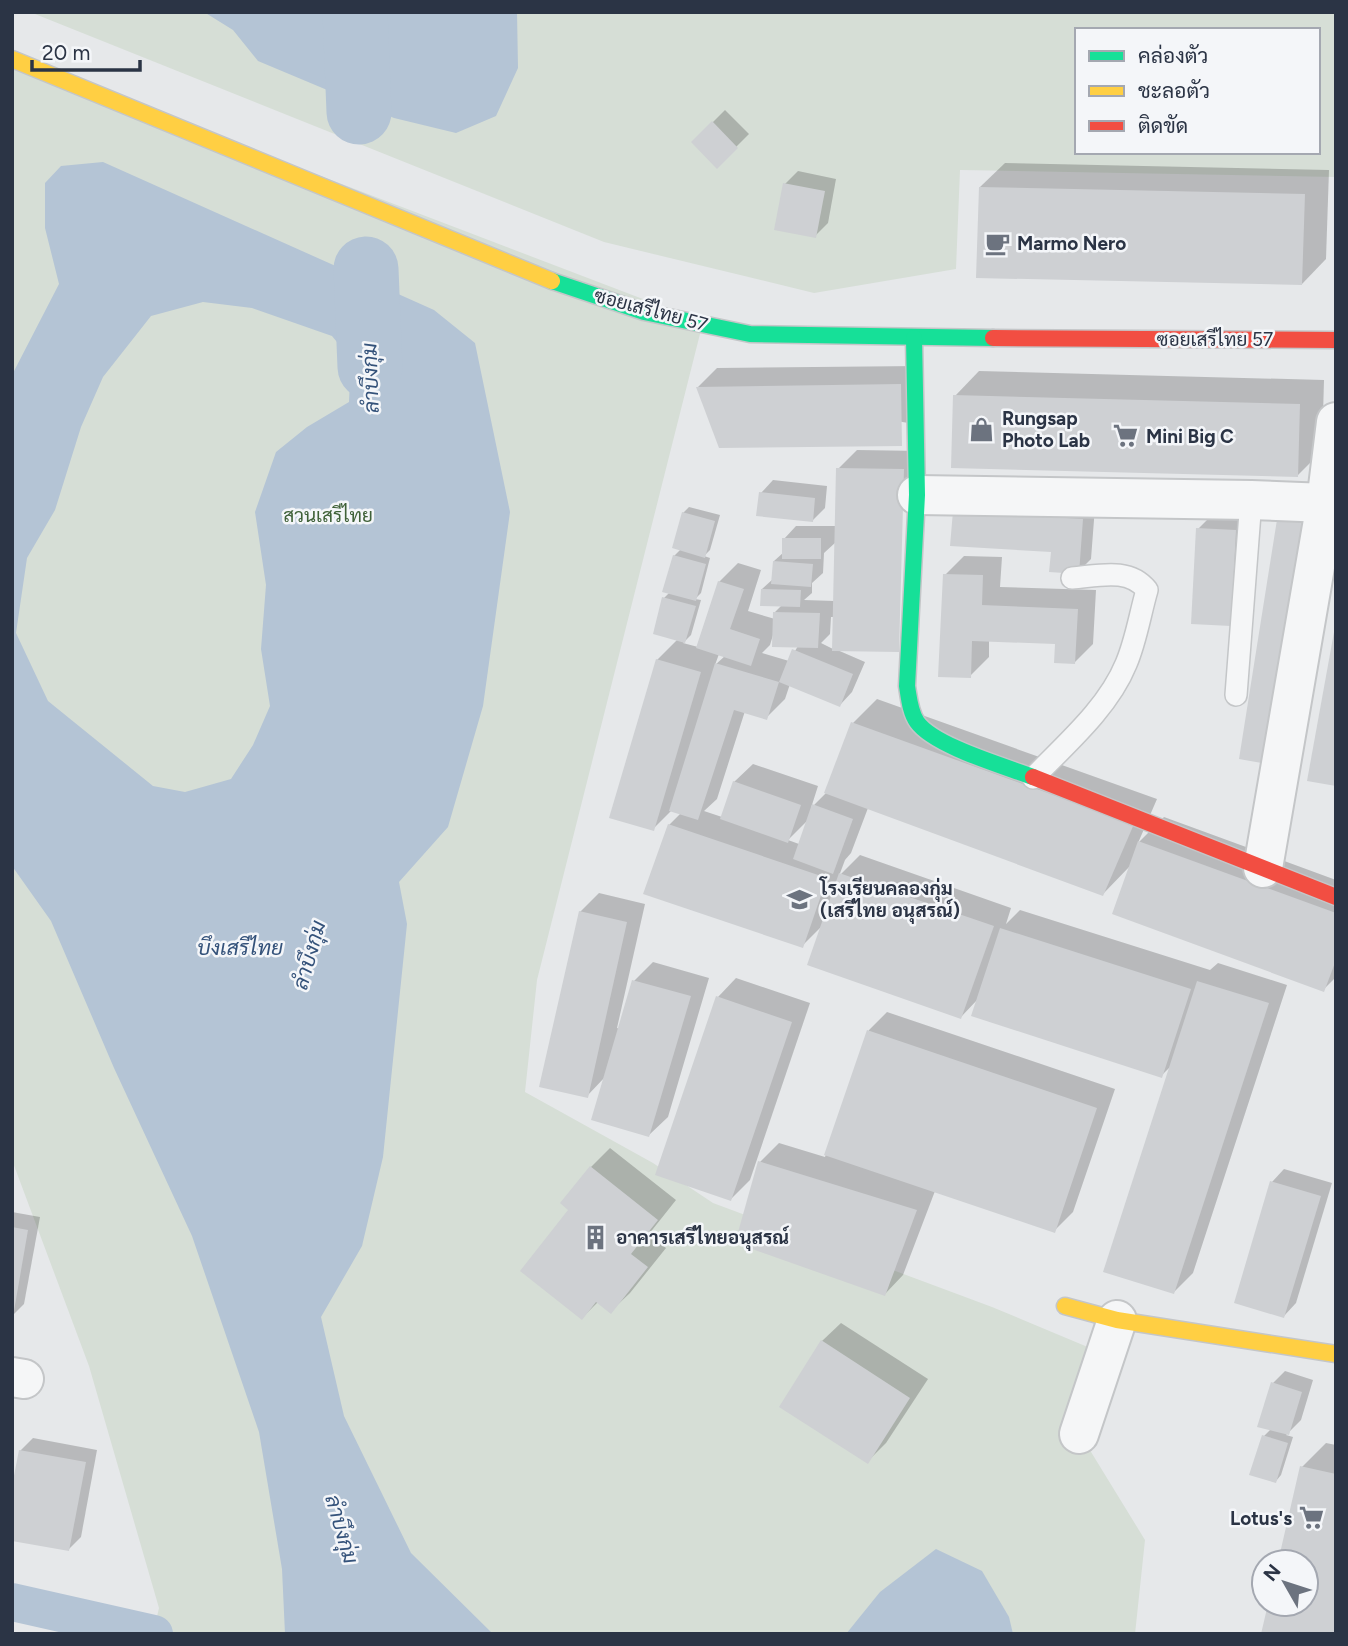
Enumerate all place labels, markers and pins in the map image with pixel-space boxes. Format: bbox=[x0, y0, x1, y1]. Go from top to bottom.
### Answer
cafe icon: Marmo Nero bbox=[983, 229, 1011, 257]
place label: Marmo Nero bbox=[1017, 232, 1126, 255]
place label: Rungsap Photo Lab bbox=[1002, 407, 1090, 452]
shop icon: Rungsap Photo Lab bbox=[968, 415, 996, 443]
supermarket icon: Mini Big C bbox=[1112, 422, 1140, 450]
place label: Mini Big C bbox=[1146, 425, 1234, 448]
place label: โรงเรียนคลองกุ่ม (เสรีไทย อนุสรณ์) bbox=[819, 876, 960, 925]
school or university icon: โรงเรียนคลองกุ่ม (เสรีไทย อนุสรณ์) bbox=[786, 885, 814, 913]
building icon: อาคารเสรีไทยอนุสรณ์ bbox=[582, 1223, 610, 1251]
place label: อาคารเสรีไทยอนุสรณ์ bbox=[616, 1225, 790, 1252]
supermarket icon: Lotus's bbox=[1298, 1504, 1326, 1532]
place label: Lotus's bbox=[1230, 1507, 1292, 1530]

